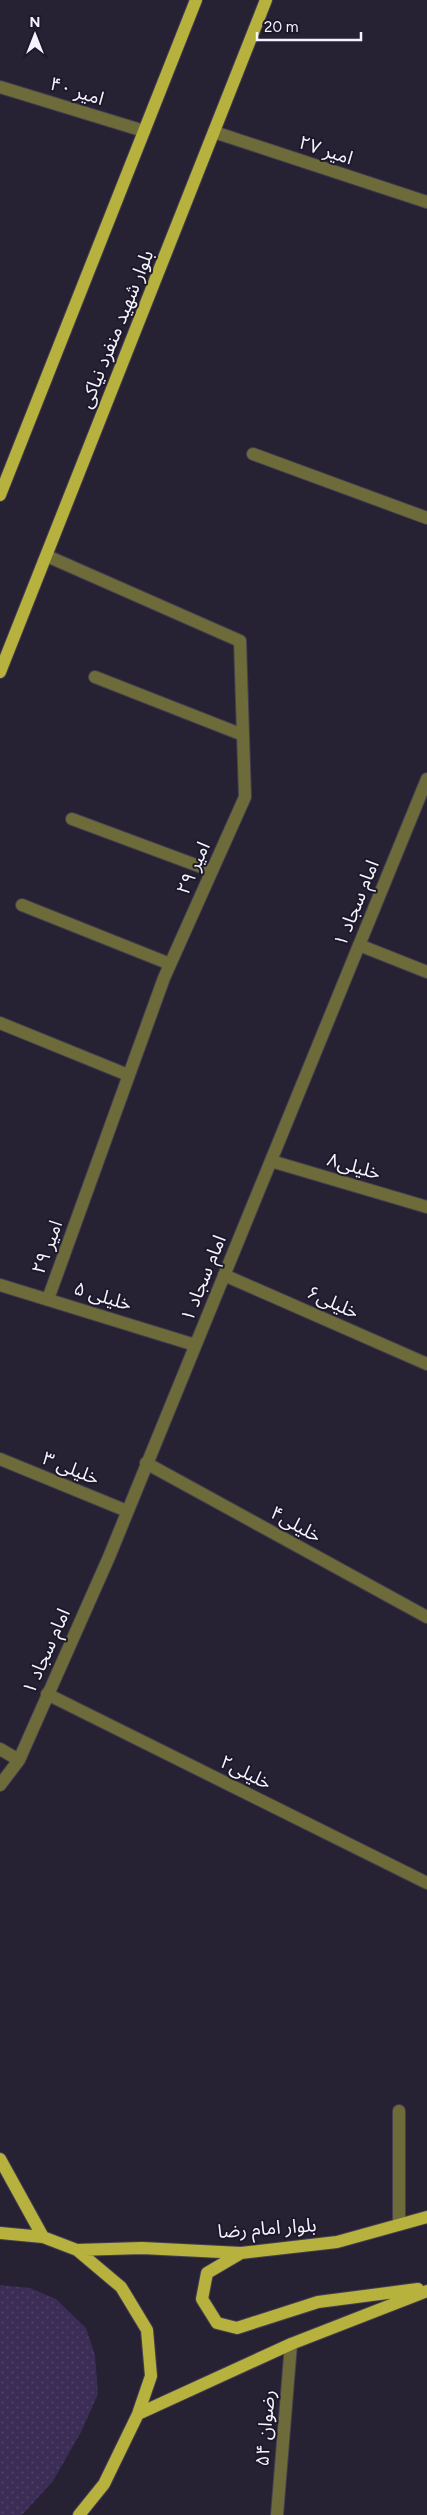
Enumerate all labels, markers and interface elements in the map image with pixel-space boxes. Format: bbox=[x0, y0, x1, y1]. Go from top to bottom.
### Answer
north arrow bbox=[10, 10, 60, 60]
scale bar bbox=[257, 10, 361, 42]
text: N bbox=[30, 14, 40, 31]
text: 20 m bbox=[264, 18, 298, 36]
street label: امیر ۴۰ bbox=[47, 72, 107, 110]
street label: امیر ۲۷ bbox=[296, 130, 356, 170]
street label: بلوار شهید منفرد نیاکی bbox=[74, 247, 158, 411]
street label: امیر ۲۹ bbox=[171, 838, 215, 898]
street label: امام سجاد ۱ bbox=[328, 856, 387, 951]
street label: خلیلی۸ bbox=[325, 1147, 383, 1185]
street label: امیر ۲۹ bbox=[27, 1217, 67, 1277]
street label: امام سجاد ۱ bbox=[175, 1231, 234, 1326]
street label: خلیلی ۵ bbox=[71, 1276, 135, 1316]
street label: خلیلی۶ bbox=[303, 1280, 363, 1324]
street label: خلیلی ۳ bbox=[39, 1446, 103, 1490]
street label: خلیلی۴ bbox=[267, 1501, 325, 1547]
street label: امام سجاد ۱ bbox=[17, 1605, 78, 1698]
street label: خلیلی۲ bbox=[216, 1750, 276, 1794]
street label: بلوار امام رضا bbox=[217, 2213, 317, 2246]
street label: رضوان ۵۴ bbox=[250, 2389, 280, 2467]

